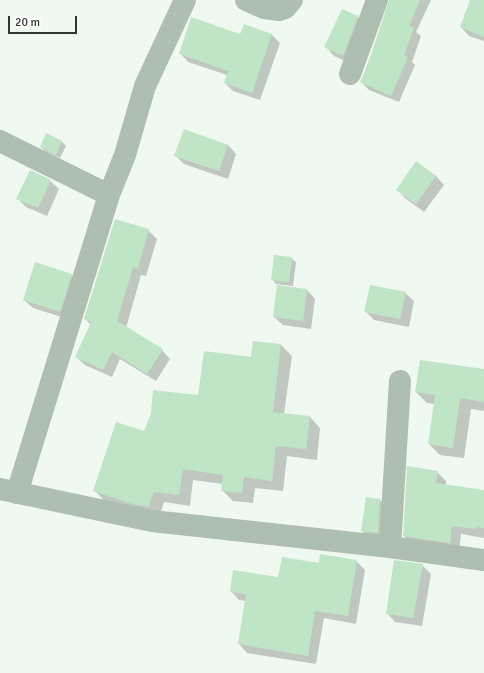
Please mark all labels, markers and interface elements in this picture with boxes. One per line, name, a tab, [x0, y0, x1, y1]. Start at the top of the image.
scale bar	[10, 8, 79, 34]
text: 20 m	[15, 15, 40, 30]

